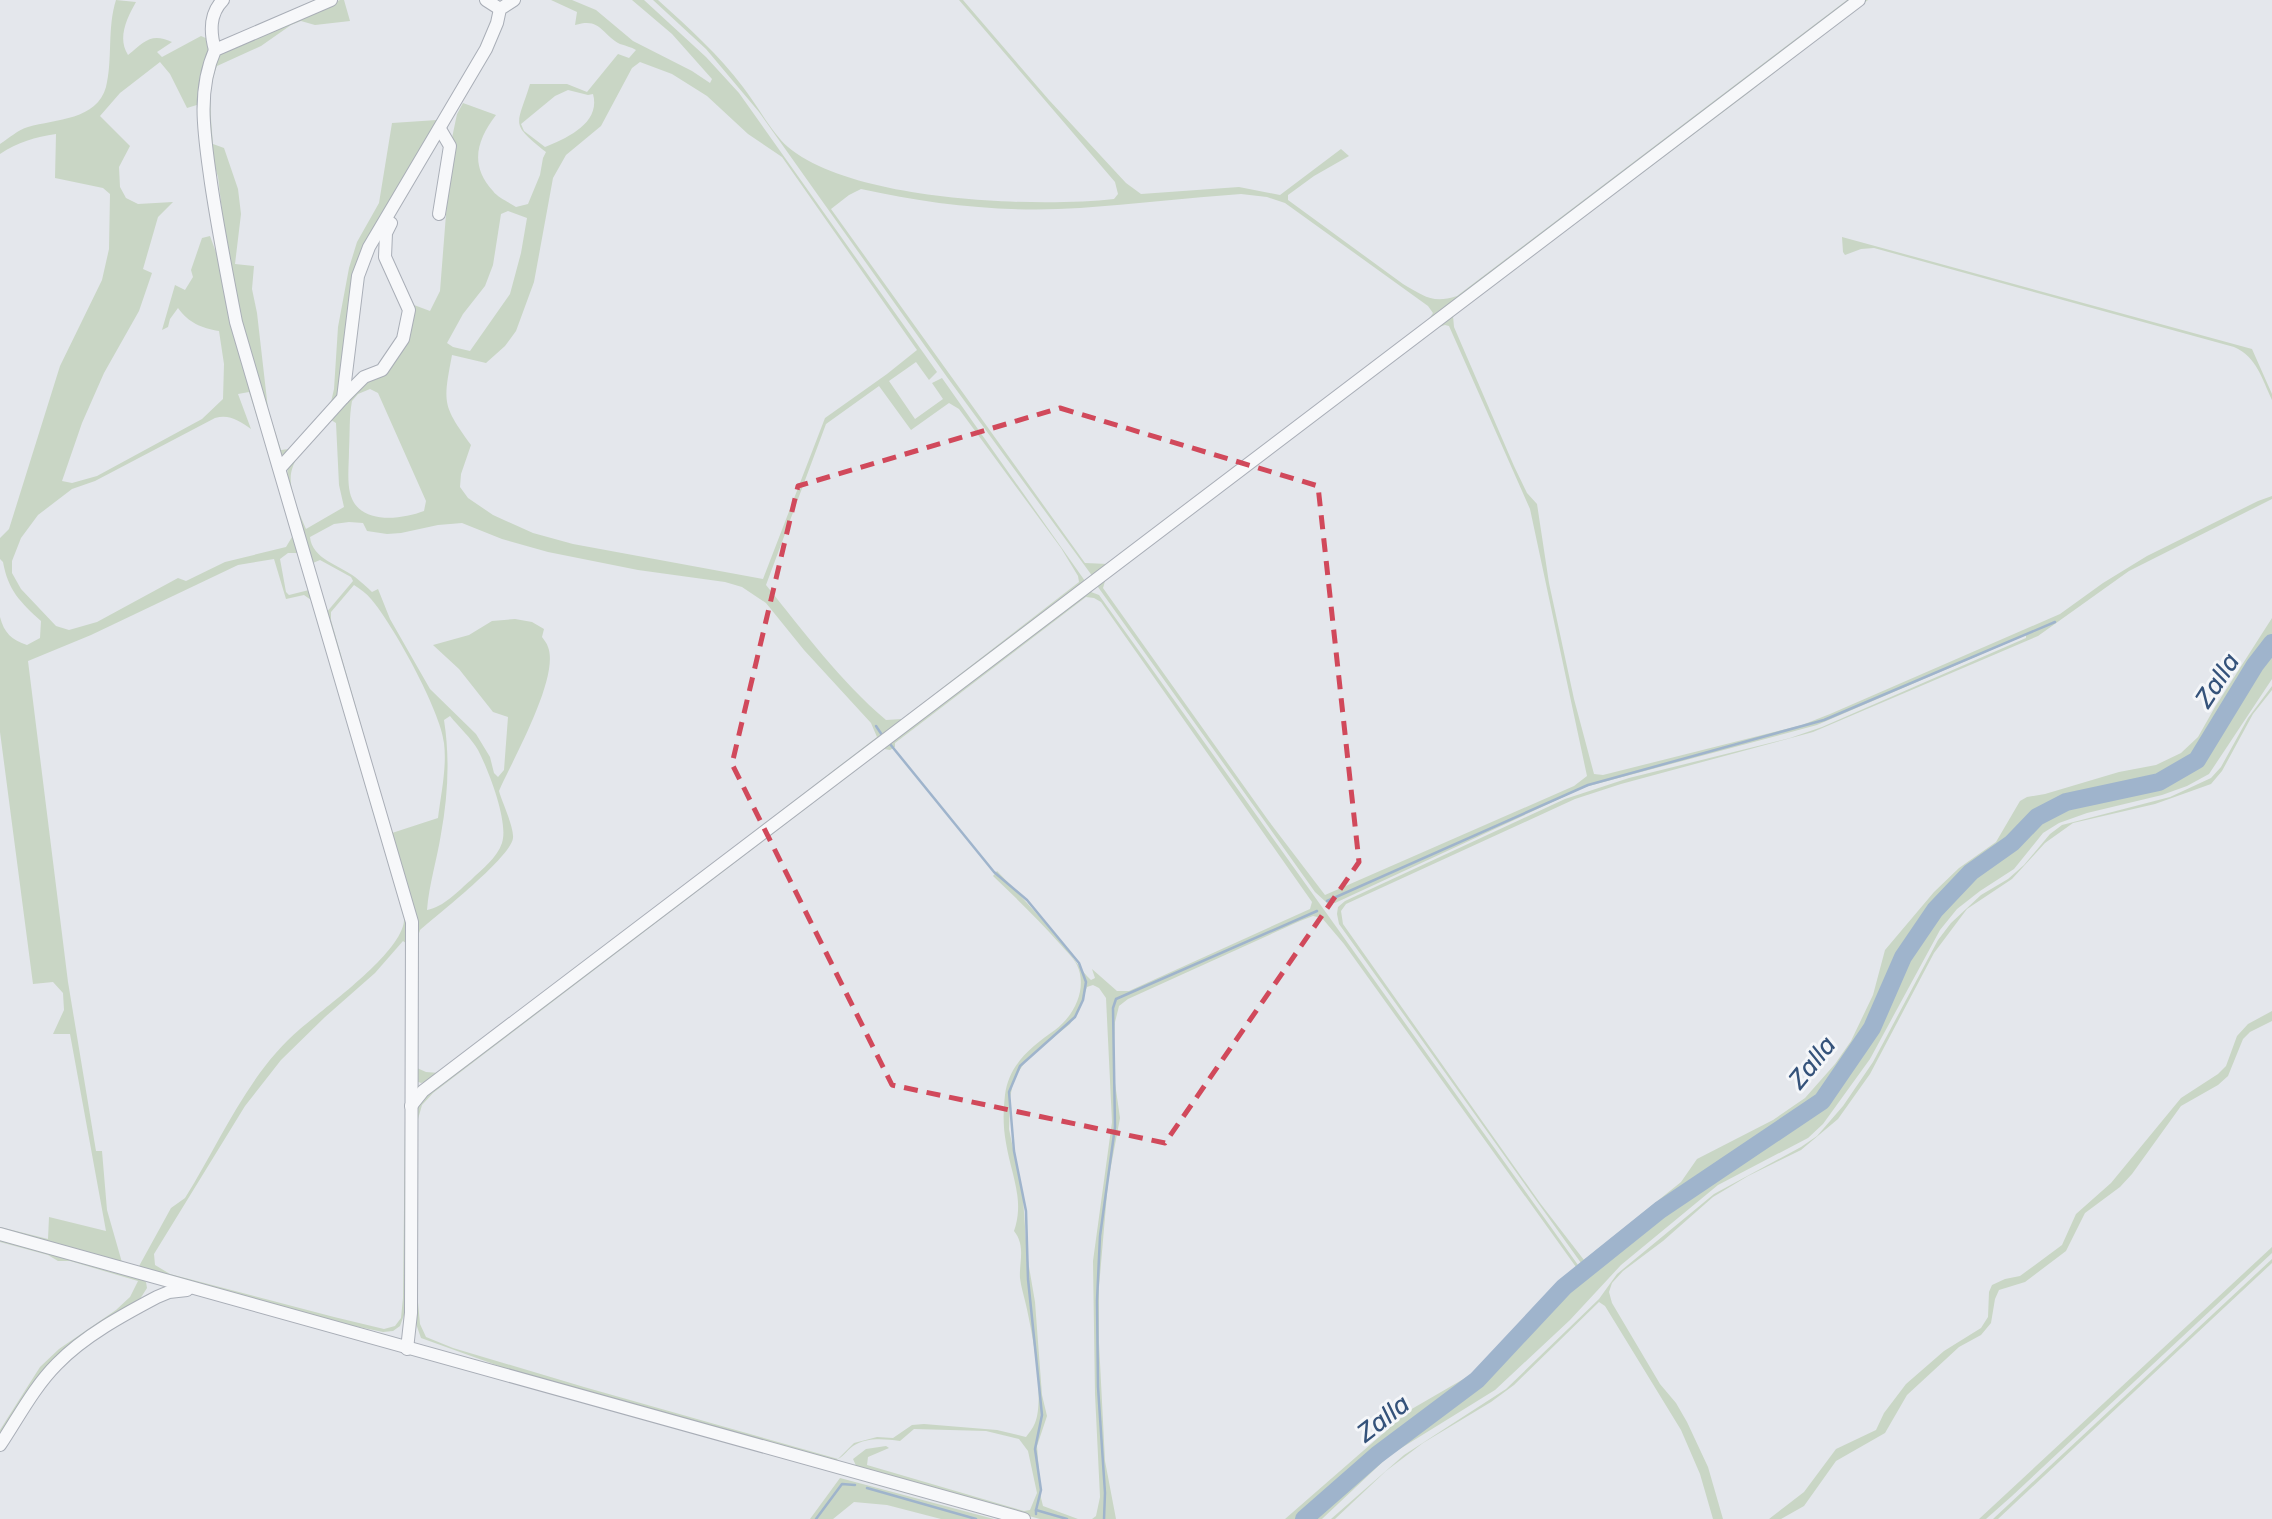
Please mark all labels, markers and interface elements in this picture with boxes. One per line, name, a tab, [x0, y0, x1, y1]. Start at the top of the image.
water label: Zalla	[2188, 647, 2246, 714]
water label: Zalla	[1781, 1030, 1843, 1096]
water label: Zalla	[1350, 1388, 1416, 1449]

